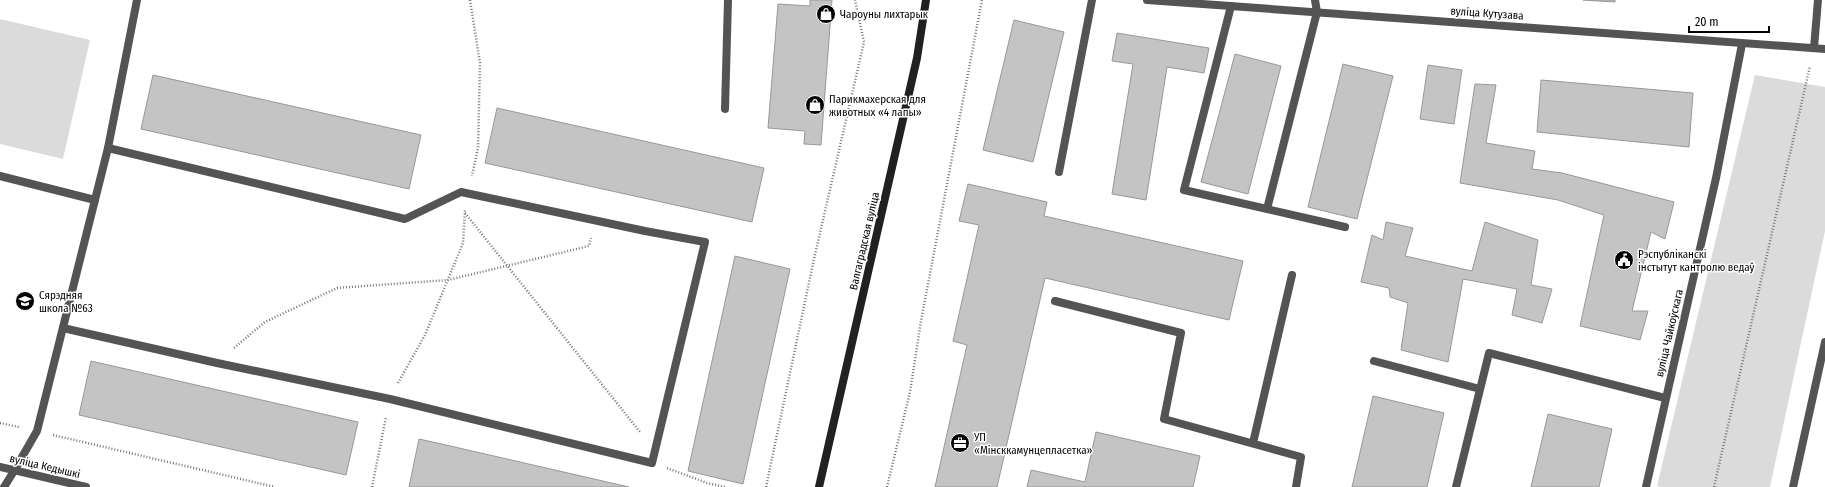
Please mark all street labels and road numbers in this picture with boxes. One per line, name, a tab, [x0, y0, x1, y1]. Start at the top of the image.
street label: вуліца Кутузава	[1450, 4, 1524, 23]
street label: Валгаградская вуліца	[847, 191, 882, 291]
street label: вуліца Чайкоўскага	[1653, 288, 1686, 378]
street label: вуліца Кедышкі	[8, 452, 82, 481]

